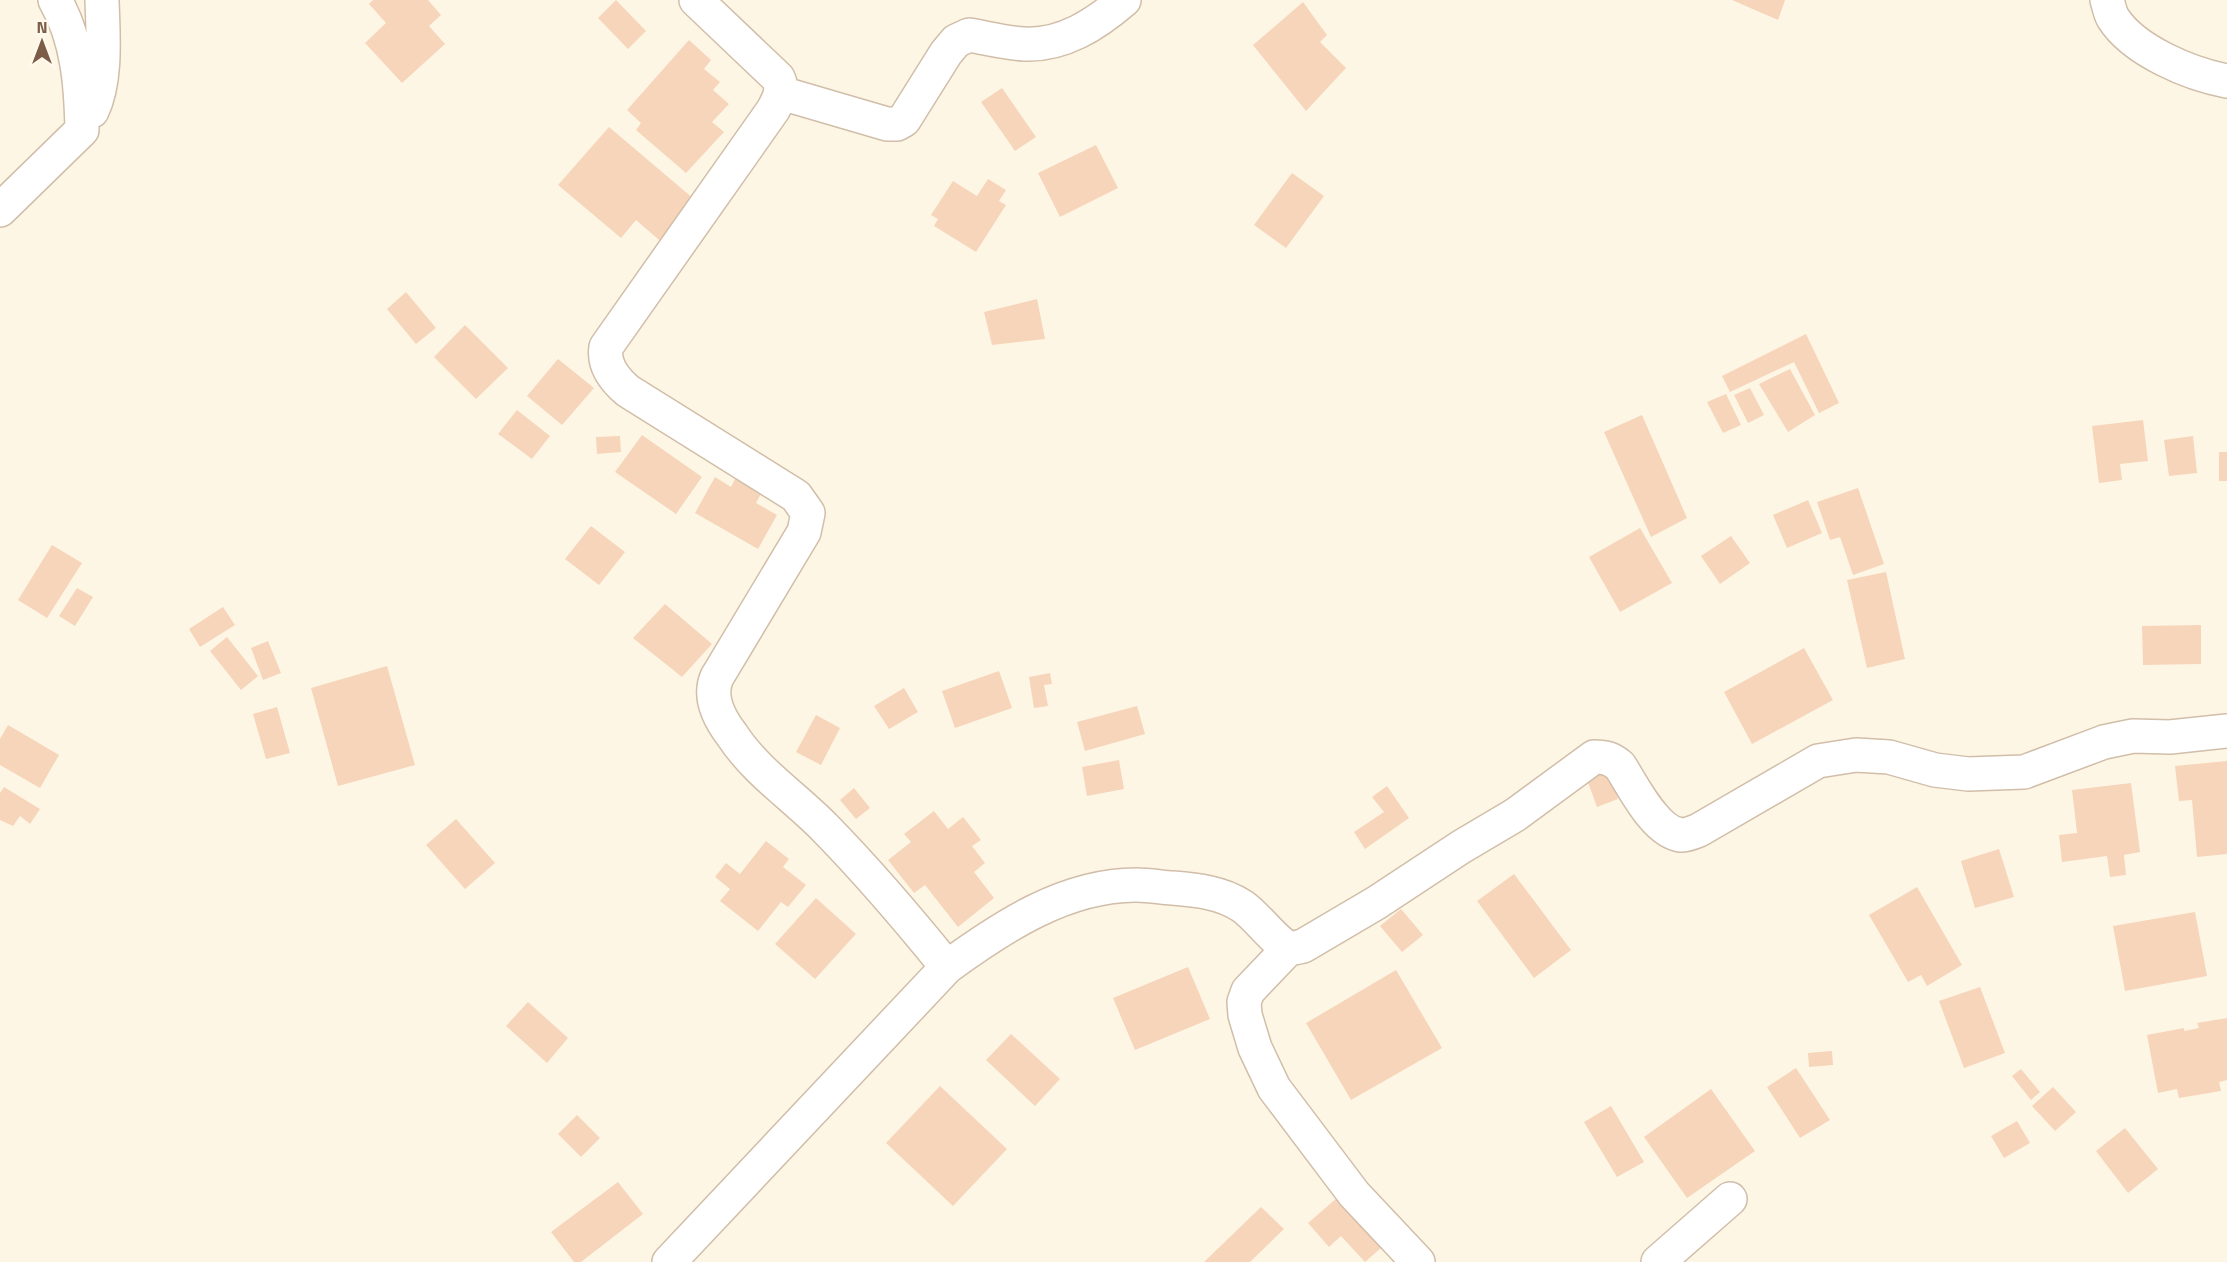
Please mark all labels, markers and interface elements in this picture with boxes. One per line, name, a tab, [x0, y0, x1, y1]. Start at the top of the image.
north arrow	[12, 12, 72, 72]
text: N	[36, 15, 48, 39]

